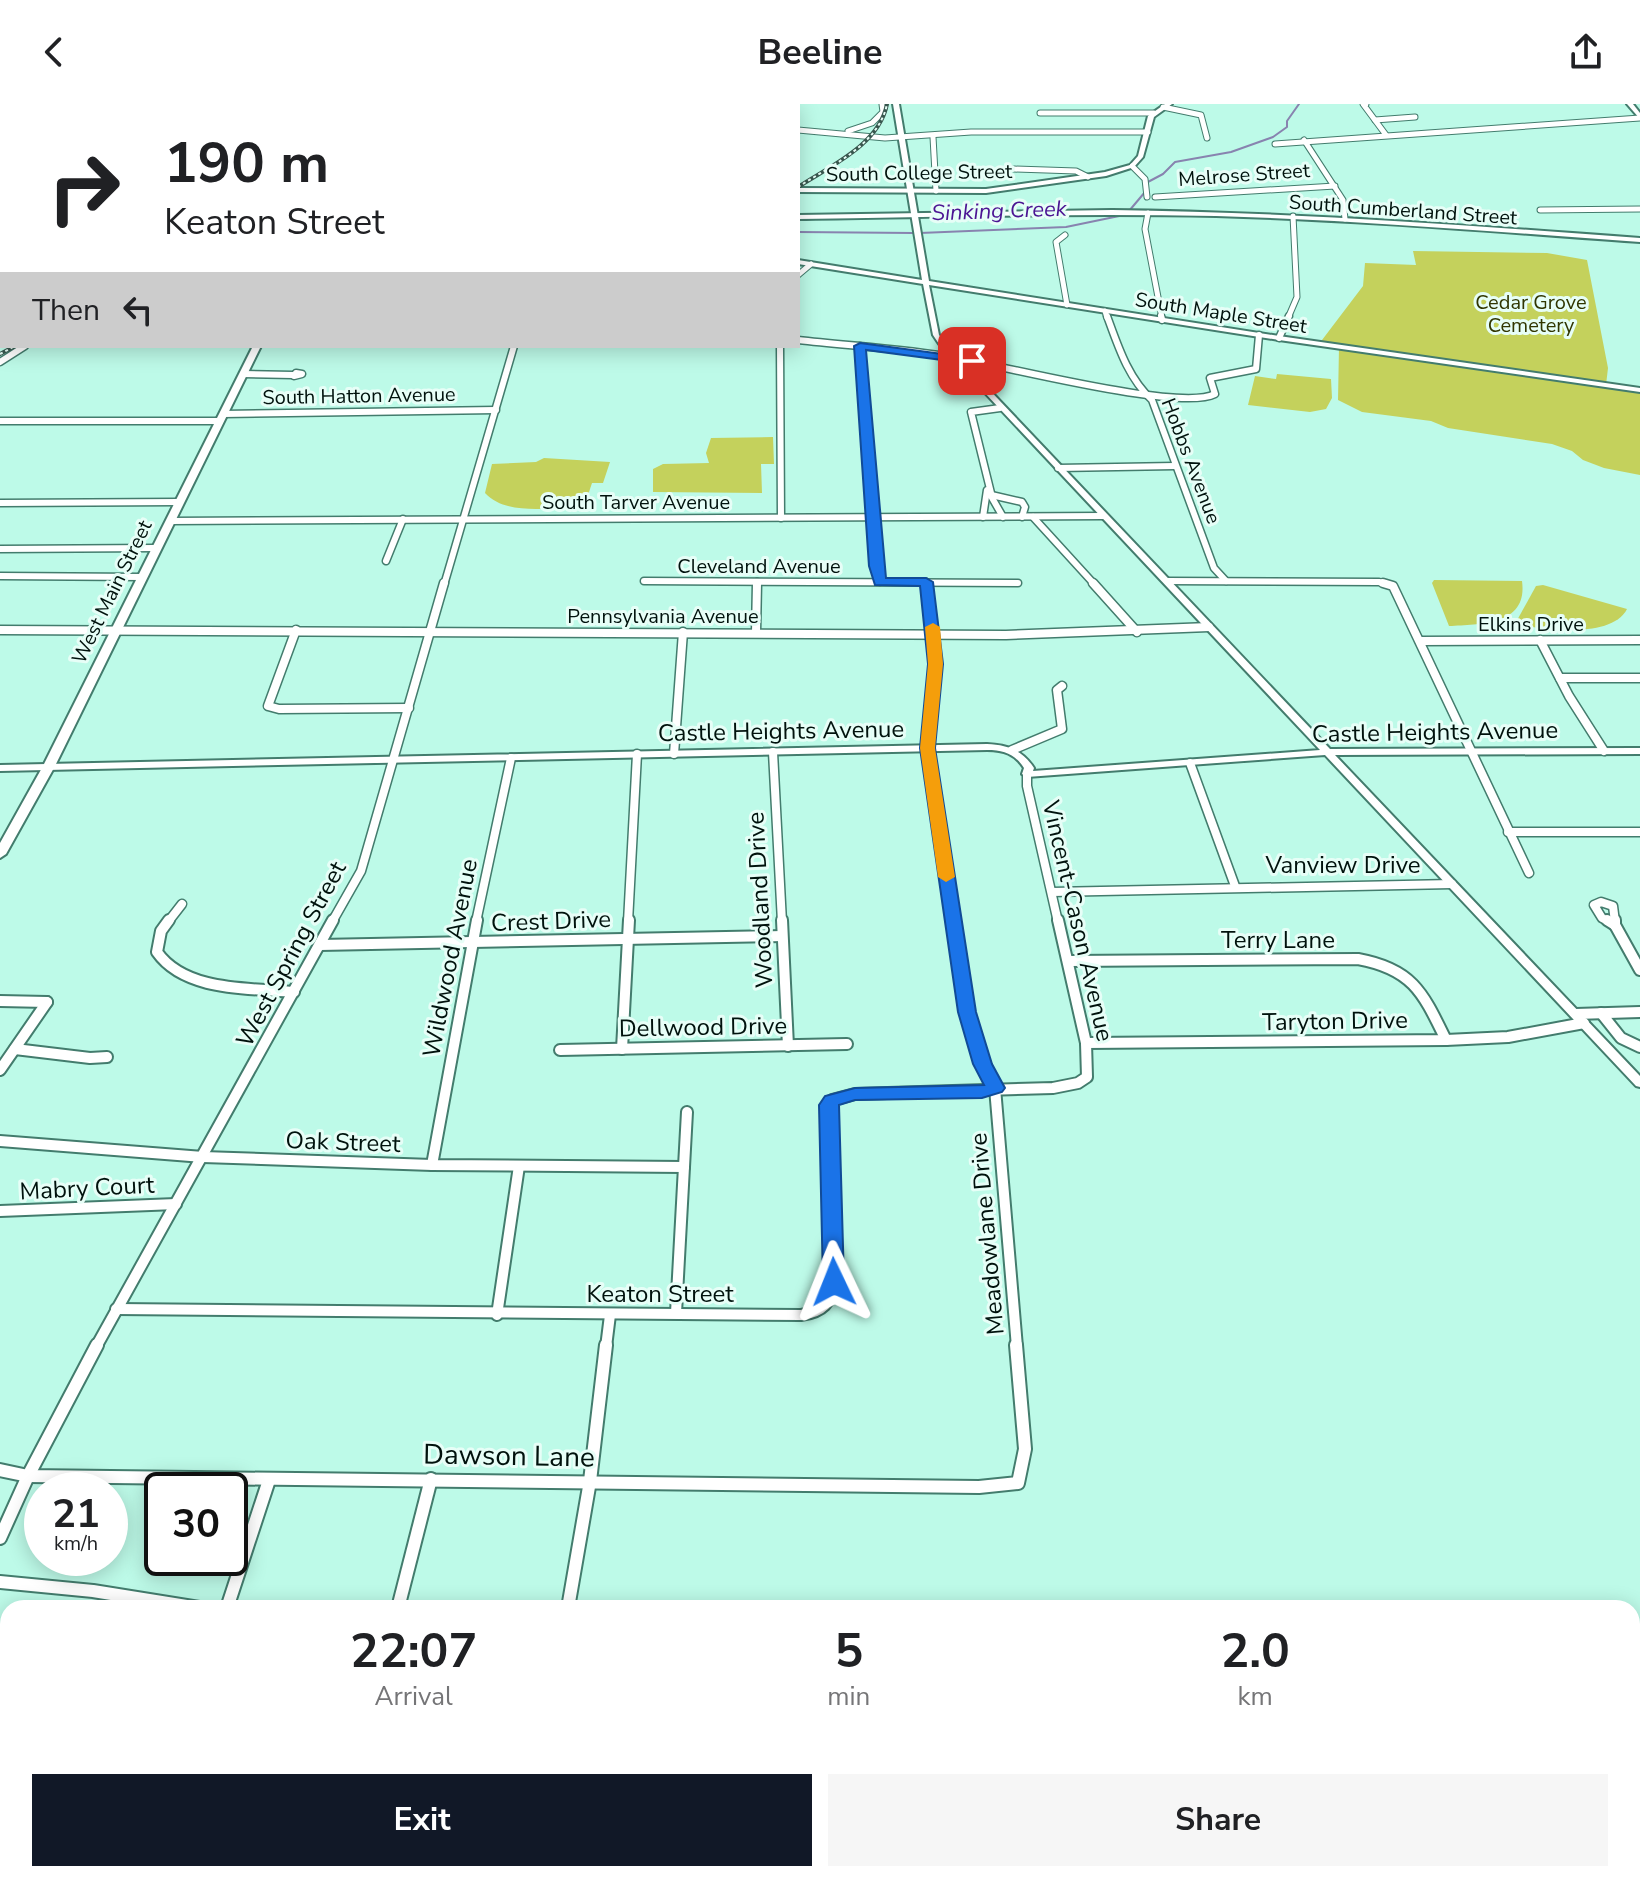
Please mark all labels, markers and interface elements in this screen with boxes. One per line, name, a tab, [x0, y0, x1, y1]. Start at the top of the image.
text: Beeline	[757, 28, 883, 77]
icon: back	[32, 30, 76, 74]
icon: share	[1564, 30, 1608, 74]
text: 190 m	[164, 125, 329, 202]
icon: right	[32, 136, 136, 240]
street label: Melrose Street	[1177, 157, 1312, 193]
street label: South College Street	[826, 158, 1013, 188]
street label: South Cumberland Street	[1288, 189, 1519, 232]
water label: Sinking Creek	[931, 194, 1068, 228]
text: Keaton Street	[164, 198, 385, 247]
street label: South Maple Street	[1133, 286, 1310, 340]
icon: left	[116, 288, 160, 332]
park label: Cedar Grove Cemetery	[1475, 289, 1587, 339]
text: Then	[32, 290, 100, 331]
pin	[938, 327, 1006, 395]
icon: arrive	[950, 339, 994, 383]
street label: South Hatton Avenue	[262, 381, 456, 411]
street label: Hobbs Avenue	[1155, 394, 1227, 528]
street label: South Tarver Avenue	[542, 489, 730, 516]
street label: West Main Street	[66, 515, 159, 668]
street label: Cleveland Avenue	[677, 553, 841, 580]
street label: Pennsylvania Avenue	[567, 603, 759, 630]
street label: Elkins Drive	[1478, 611, 1584, 638]
street label: Castle Heights Avenue	[658, 713, 904, 749]
street label: Castle Heights Avenue	[1312, 714, 1558, 750]
street label: Vincent-Cason Avenue	[1034, 796, 1121, 1045]
street label: Woodland Drive	[739, 811, 781, 989]
street label: Vanview Drive	[1264, 849, 1421, 881]
street label: West Spring Street	[229, 855, 354, 1052]
street label: Wildwood Avenue	[415, 856, 485, 1060]
street label: Crest Drive	[490, 903, 612, 939]
street label: Terry Lane	[1221, 924, 1335, 956]
street label: Taryton Drive	[1262, 1004, 1408, 1038]
street label: Dellwood Drive	[619, 1010, 787, 1044]
street label: Oak Street	[285, 1124, 402, 1160]
street label: Meadowlane Drive	[962, 1132, 1012, 1336]
street label: Mabry Court	[19, 1168, 156, 1208]
position arrow	[792, 1240, 876, 1324]
street label: Keaton Street	[586, 1278, 734, 1310]
street label: Dawson Lane	[423, 1436, 595, 1476]
speed limit sign: 30	[144, 1472, 248, 1576]
text: 21	[52, 1487, 100, 1541]
text: km/h	[54, 1530, 98, 1557]
text: 22:07	[350, 1618, 477, 1684]
text: 5	[834, 1618, 863, 1684]
text: 2.0	[1220, 1618, 1290, 1684]
text: Arrival	[375, 1679, 453, 1714]
text: min	[827, 1679, 870, 1714]
text: km	[1238, 1679, 1273, 1714]
button: Exit	[32, 1774, 812, 1866]
button: Share	[828, 1774, 1608, 1866]

